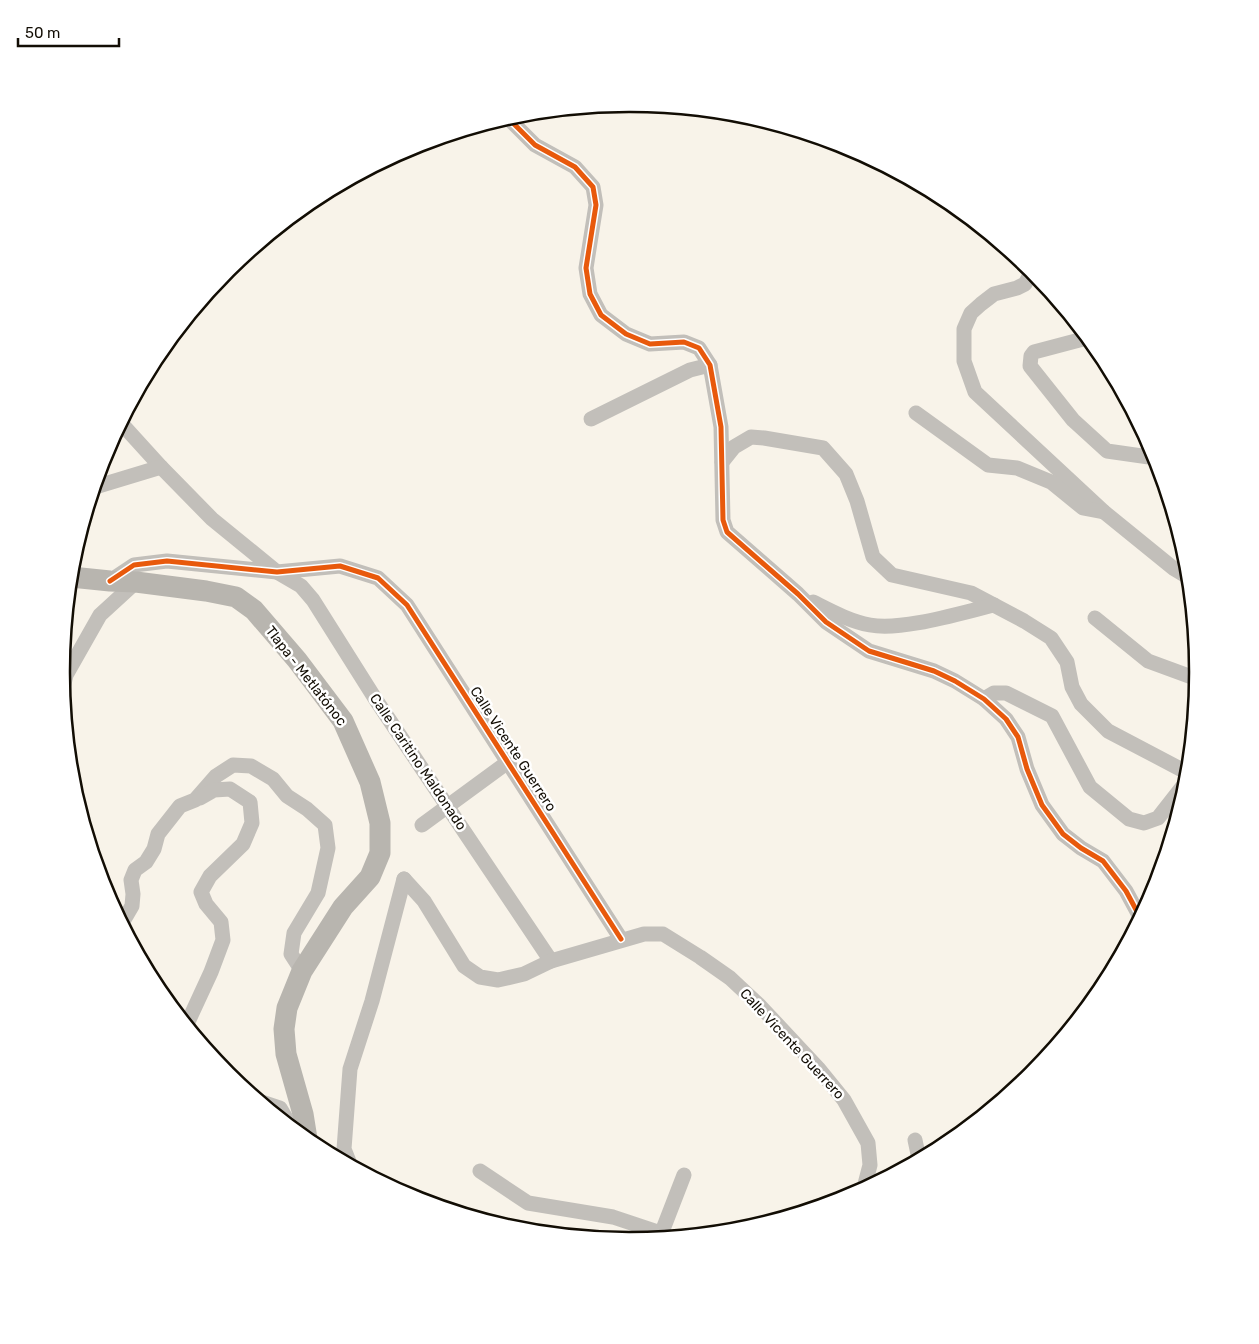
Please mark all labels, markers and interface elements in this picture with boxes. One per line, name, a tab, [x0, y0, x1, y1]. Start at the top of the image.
scale bar	[18, 15, 119, 47]
text: 50 m	[25, 24, 60, 42]
street label: Tlapa - Metlatónoc	[262, 623, 350, 729]
street label: Calle Vicente Guerrero	[466, 683, 560, 815]
street label: Calle Caritino Maldonado	[366, 691, 470, 833]
street label: Calle Vicente Guerrero	[736, 985, 848, 1103]

